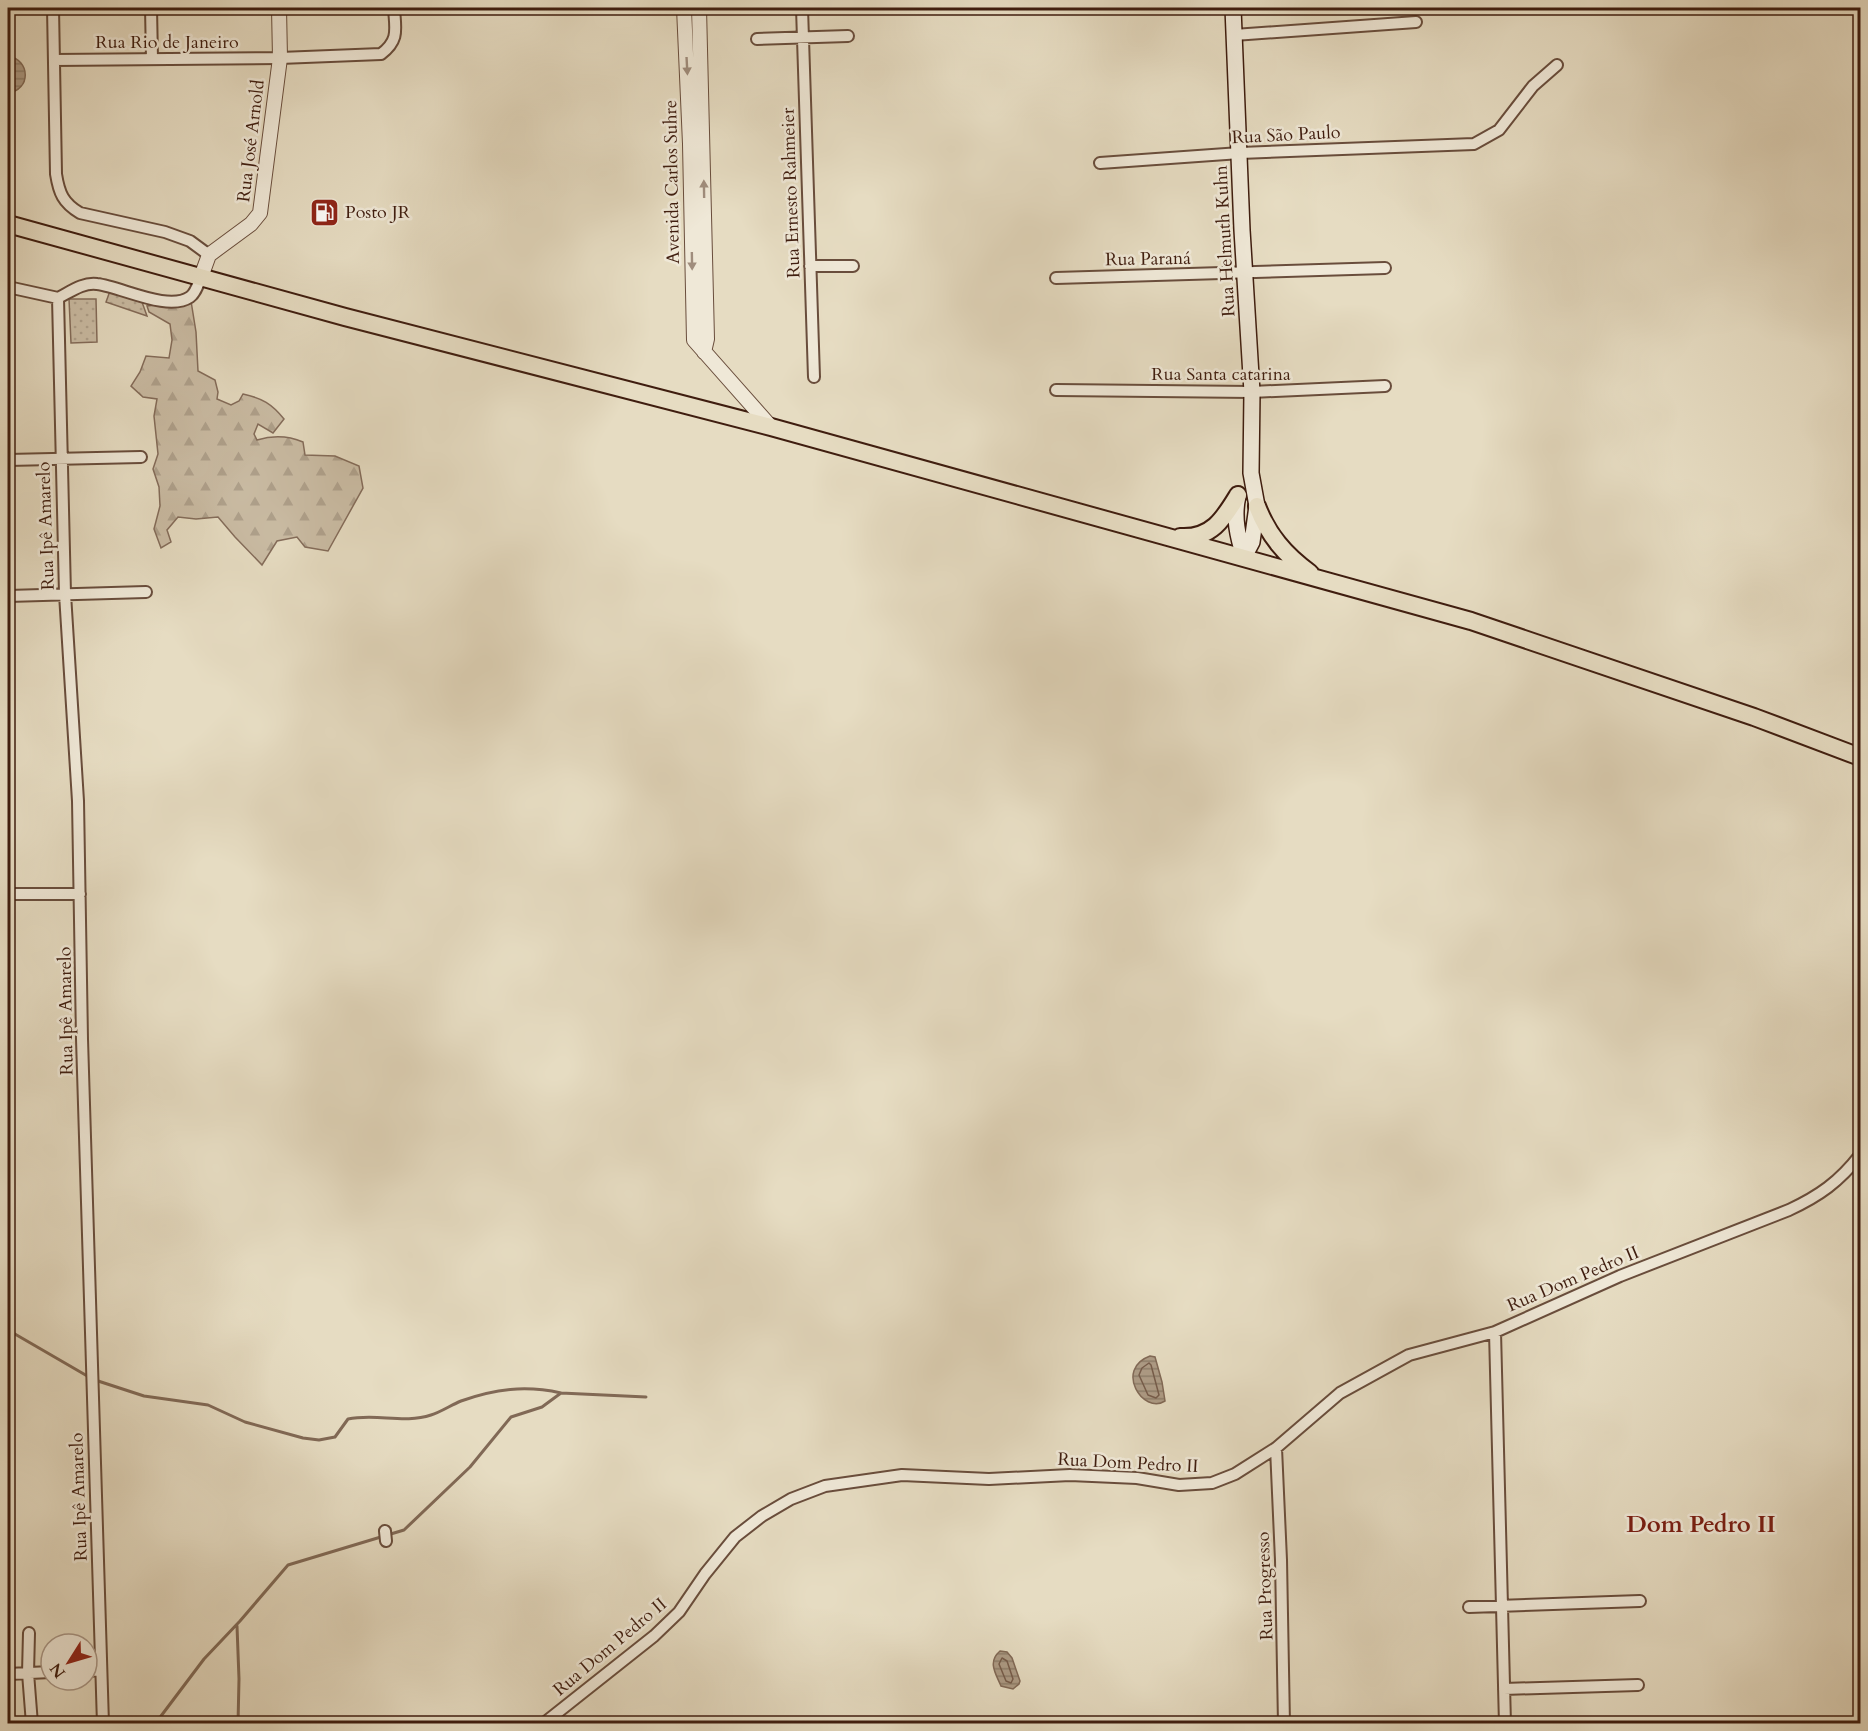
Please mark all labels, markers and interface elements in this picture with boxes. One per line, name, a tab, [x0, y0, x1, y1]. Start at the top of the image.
street label: Rua Rio de Janeiro	[95, 30, 239, 55]
one-way arrow	[682, 56, 691, 75]
street label: Rua José Arnold	[231, 78, 271, 204]
street label: Avenida Carlos Suhre	[658, 100, 686, 264]
street label: Rua Ernesto Rahmeier	[776, 107, 806, 279]
street label: Rua São Paulo	[1231, 120, 1341, 150]
street label: Rua Helmuth Kuhn	[1209, 164, 1241, 317]
one-way arrow	[699, 180, 709, 199]
fuel station icon: Posto JR	[308, 196, 340, 228]
place label: Posto JR	[345, 200, 411, 225]
street label: Rua Paraná	[1105, 246, 1191, 272]
one-way arrow	[687, 251, 697, 270]
street label: Rua Santa catarina	[1151, 362, 1291, 387]
street label: Rua Ipê Amarelo	[31, 461, 61, 591]
street label: Rua Ipê Amarelo	[52, 946, 80, 1075]
street label: Rua Dom Pedro II	[1503, 1240, 1643, 1318]
street label: Rua Ipê Amarelo	[64, 1432, 94, 1562]
street label: Rua Dom Pedro II	[1057, 1447, 1199, 1479]
district label: Dom Pedro II	[1626, 1508, 1776, 1541]
street label: Rua Progresso	[1251, 1531, 1279, 1641]
street label: Rua Dom Pedro II	[548, 1592, 672, 1702]
north arrow	[39, 1632, 99, 1692]
text: N	[45, 1658, 71, 1683]

